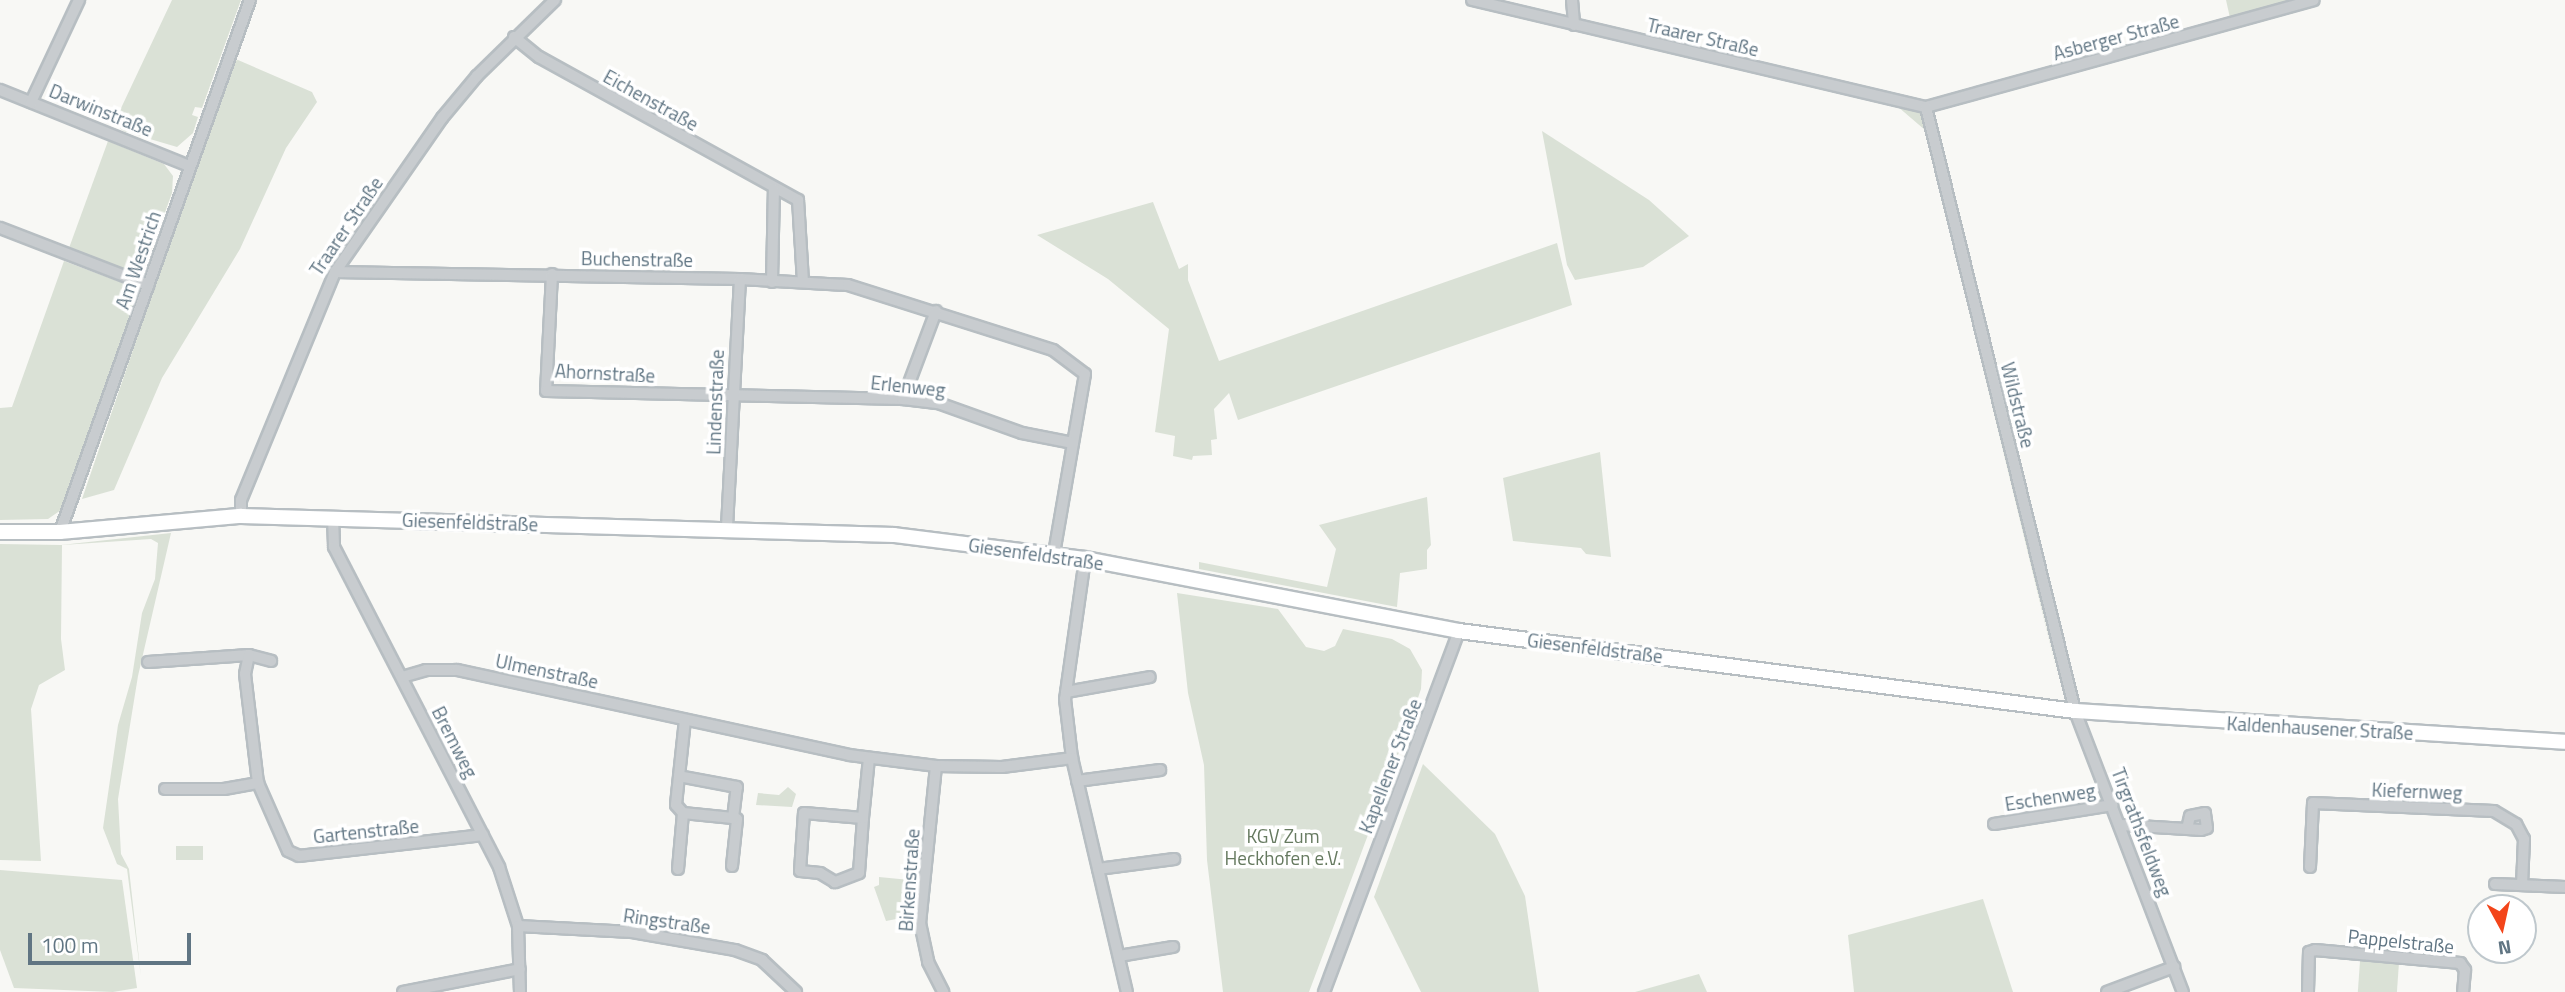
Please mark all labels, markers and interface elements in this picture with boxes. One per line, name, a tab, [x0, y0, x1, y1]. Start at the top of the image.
street label: Asberger Straße	[2050, 9, 2182, 65]
street label: Traarer Straße	[1645, 13, 1761, 61]
street label: Eichenstraße	[600, 65, 702, 135]
street label: Darwinstraße	[46, 79, 156, 141]
street label: Traarer Straße	[305, 172, 387, 280]
street label: Am Westrich	[111, 208, 165, 312]
street label: Buchenstraße	[581, 247, 693, 271]
street label: Lindenstraße	[702, 349, 728, 455]
street label: Ahornstraße	[554, 359, 656, 387]
street label: Wildstraße	[1996, 360, 2040, 450]
street label: Erlenweg	[870, 371, 946, 401]
street label: Giesenfeldstraße	[401, 508, 539, 536]
street label: Giesenfeldstraße	[967, 533, 1105, 575]
street label: Giesenfeldstraße	[1526, 628, 1664, 668]
street label: Ulmenstraße	[494, 649, 600, 693]
street label: Kapellener Straße	[1354, 696, 1426, 836]
street label: Bremweg	[427, 702, 483, 782]
street label: Kaldenhausener Straße	[2226, 712, 2414, 744]
street label: Tirgrathsfeldweg	[2107, 764, 2177, 900]
street label: Kiefernweg	[2371, 778, 2463, 804]
street label: Eschenweg	[2003, 779, 2097, 815]
street label: Gartenstraße	[312, 814, 420, 848]
park label: KGV Zum Heckhofen e.V.	[1225, 825, 1341, 869]
street label: Birkenstraße	[894, 828, 924, 932]
north arrow	[2467, 894, 2537, 964]
street label: Ringstraße	[622, 904, 712, 938]
scale bar	[32, 918, 194, 962]
street label: Pappelstraße	[2347, 924, 2455, 958]
text: 100 m	[41, 929, 98, 961]
text: N	[2496, 933, 2513, 964]

